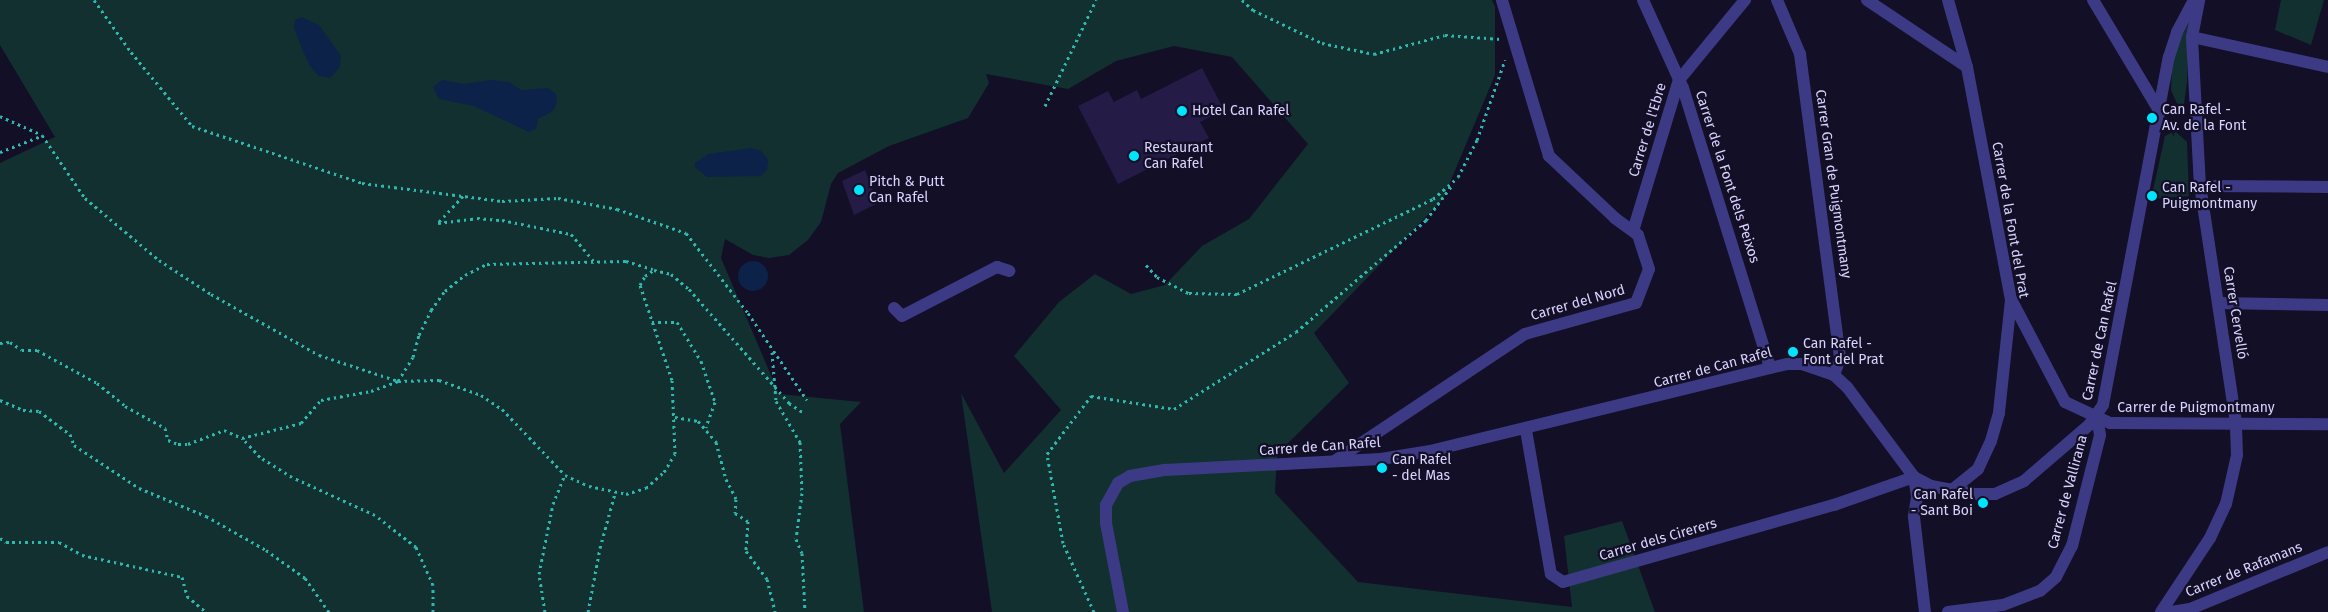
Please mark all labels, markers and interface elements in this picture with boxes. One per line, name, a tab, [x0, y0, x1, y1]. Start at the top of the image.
street label: Carrer de l'Ebre	[1626, 81, 1670, 179]
street label: Carrer Gran de Puigmontmany	[1811, 88, 1855, 280]
street label: Carrer de la Font dels Peixos	[1691, 89, 1763, 265]
place label: Can Rafel - Av. de la Font	[2162, 102, 2246, 134]
place label: Hotel Can Rafel	[1192, 103, 1289, 119]
marker: Hotel Can Rafel	[1176, 105, 1188, 117]
marker: Can Rafel - Av. de la Font	[2146, 112, 2158, 124]
place label: Restaurant Can Rafel	[1144, 140, 1213, 172]
street label: Carrer de la Font del Prat	[1988, 141, 2032, 299]
marker: Restaurant Can Rafel	[1128, 150, 1140, 162]
place label: Pitch & Putt Can Rafel	[869, 174, 944, 206]
place label: Can Rafel - Puigmontmany	[2162, 180, 2257, 212]
marker: Pitch & Putt Can Rafel	[853, 184, 865, 196]
marker: Can Rafel - Puigmontmany	[2146, 190, 2158, 202]
street label: Carrer Cervelló	[2219, 265, 2251, 361]
street label: Carrer de Can Rafel	[2079, 280, 2121, 402]
street label: Carrer del Nord	[1529, 282, 1627, 324]
place label: Can Rafel - Font del Prat	[1803, 336, 1884, 368]
street label: Carrer de Can Rafel	[1652, 344, 1774, 392]
marker: Can Rafel - Font del Prat	[1787, 346, 1799, 358]
street label: Carrer de Puigmontmany	[2117, 400, 2275, 416]
street label: Carrer de Vallirana	[2045, 433, 2091, 551]
street label: Carrer de Can Rafel	[1259, 434, 1381, 460]
place label: Can Rafel - del Mas	[1392, 452, 1451, 484]
marker: Can Rafel - del Mas	[1376, 462, 1388, 474]
place label: Can Rafel - Sant Boi	[1911, 487, 1973, 520]
marker: Can Rafel - Sant Boi	[1977, 497, 1989, 509]
street label: Carrer dels Cirerers	[1597, 515, 1719, 565]
street label: Carrer de Rafamans	[2183, 539, 2305, 601]

